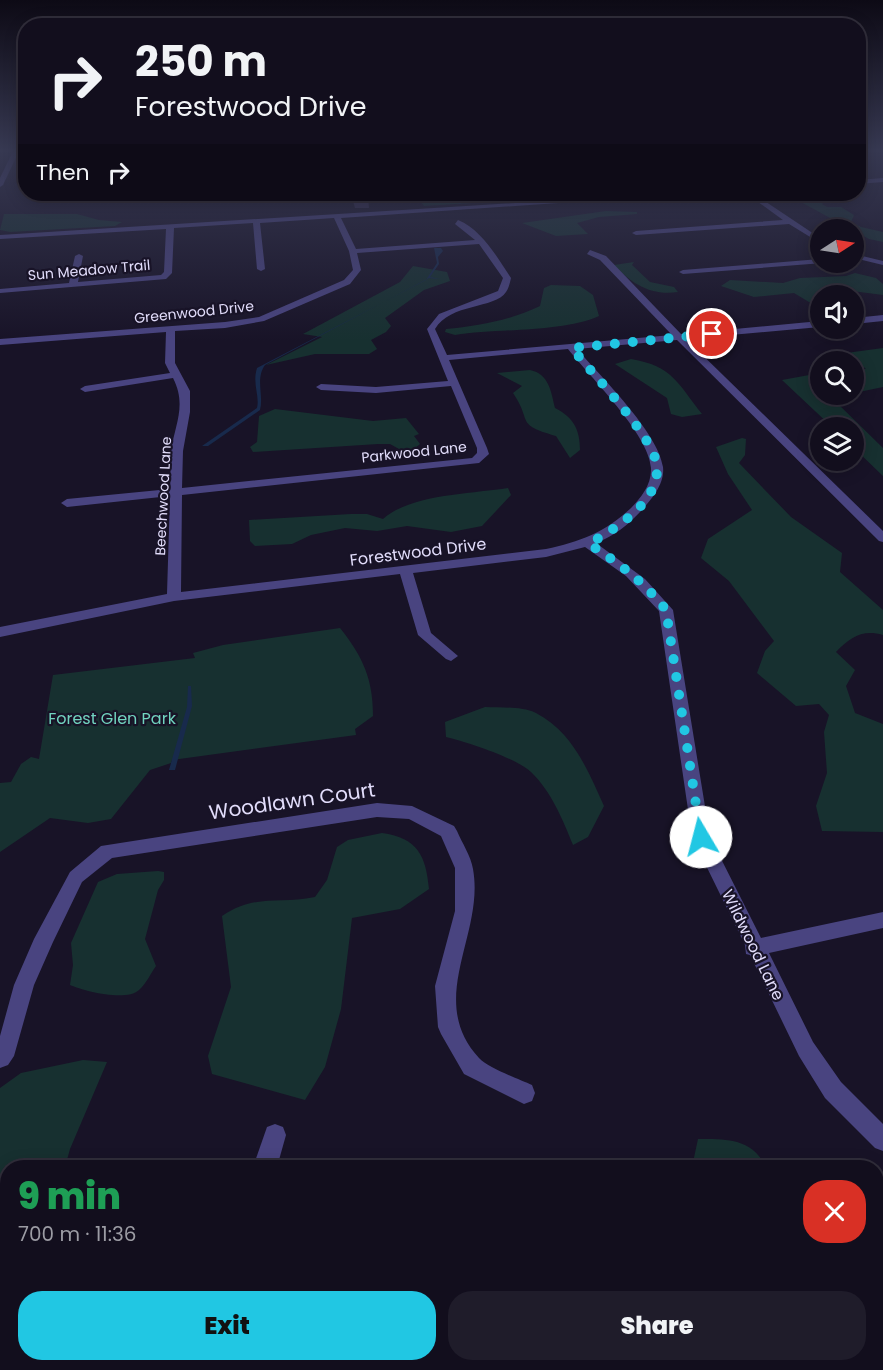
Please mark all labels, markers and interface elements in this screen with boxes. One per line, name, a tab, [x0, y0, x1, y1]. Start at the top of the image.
text: 250 m	[135, 32, 267, 91]
icon: right	[36, 42, 114, 120]
text: Forestwood Drive	[135, 88, 366, 125]
icon: right	[102, 156, 135, 189]
text: Then	[36, 157, 90, 188]
north arrow	[810, 219, 864, 273]
map controls	[810, 219, 864, 471]
street label: Sun Meadow Trail	[27, 255, 151, 285]
button: sound	[810, 285, 864, 339]
street label: Greenwood Drive	[133, 296, 255, 328]
pin	[686, 308, 737, 359]
icon: arrive	[695, 317, 728, 350]
button: search	[810, 351, 864, 405]
button: layers	[810, 417, 864, 471]
street label: Beechwood Lane	[150, 436, 176, 556]
street label: Parkwood Lane	[360, 436, 468, 467]
street label: Forestwood Drive	[349, 532, 488, 572]
park label: Forest Glen Park	[48, 707, 177, 730]
street label: Woodlawn Court	[207, 775, 377, 827]
position arrow	[669, 805, 733, 869]
street label: Wildwood Lane	[716, 886, 790, 1004]
text: 9 min	[18, 1171, 121, 1222]
button: close	[803, 1180, 866, 1243]
text: 700 m · 11:36	[18, 1220, 136, 1248]
button: Exit	[18, 1291, 436, 1360]
button: Share	[448, 1291, 866, 1360]

